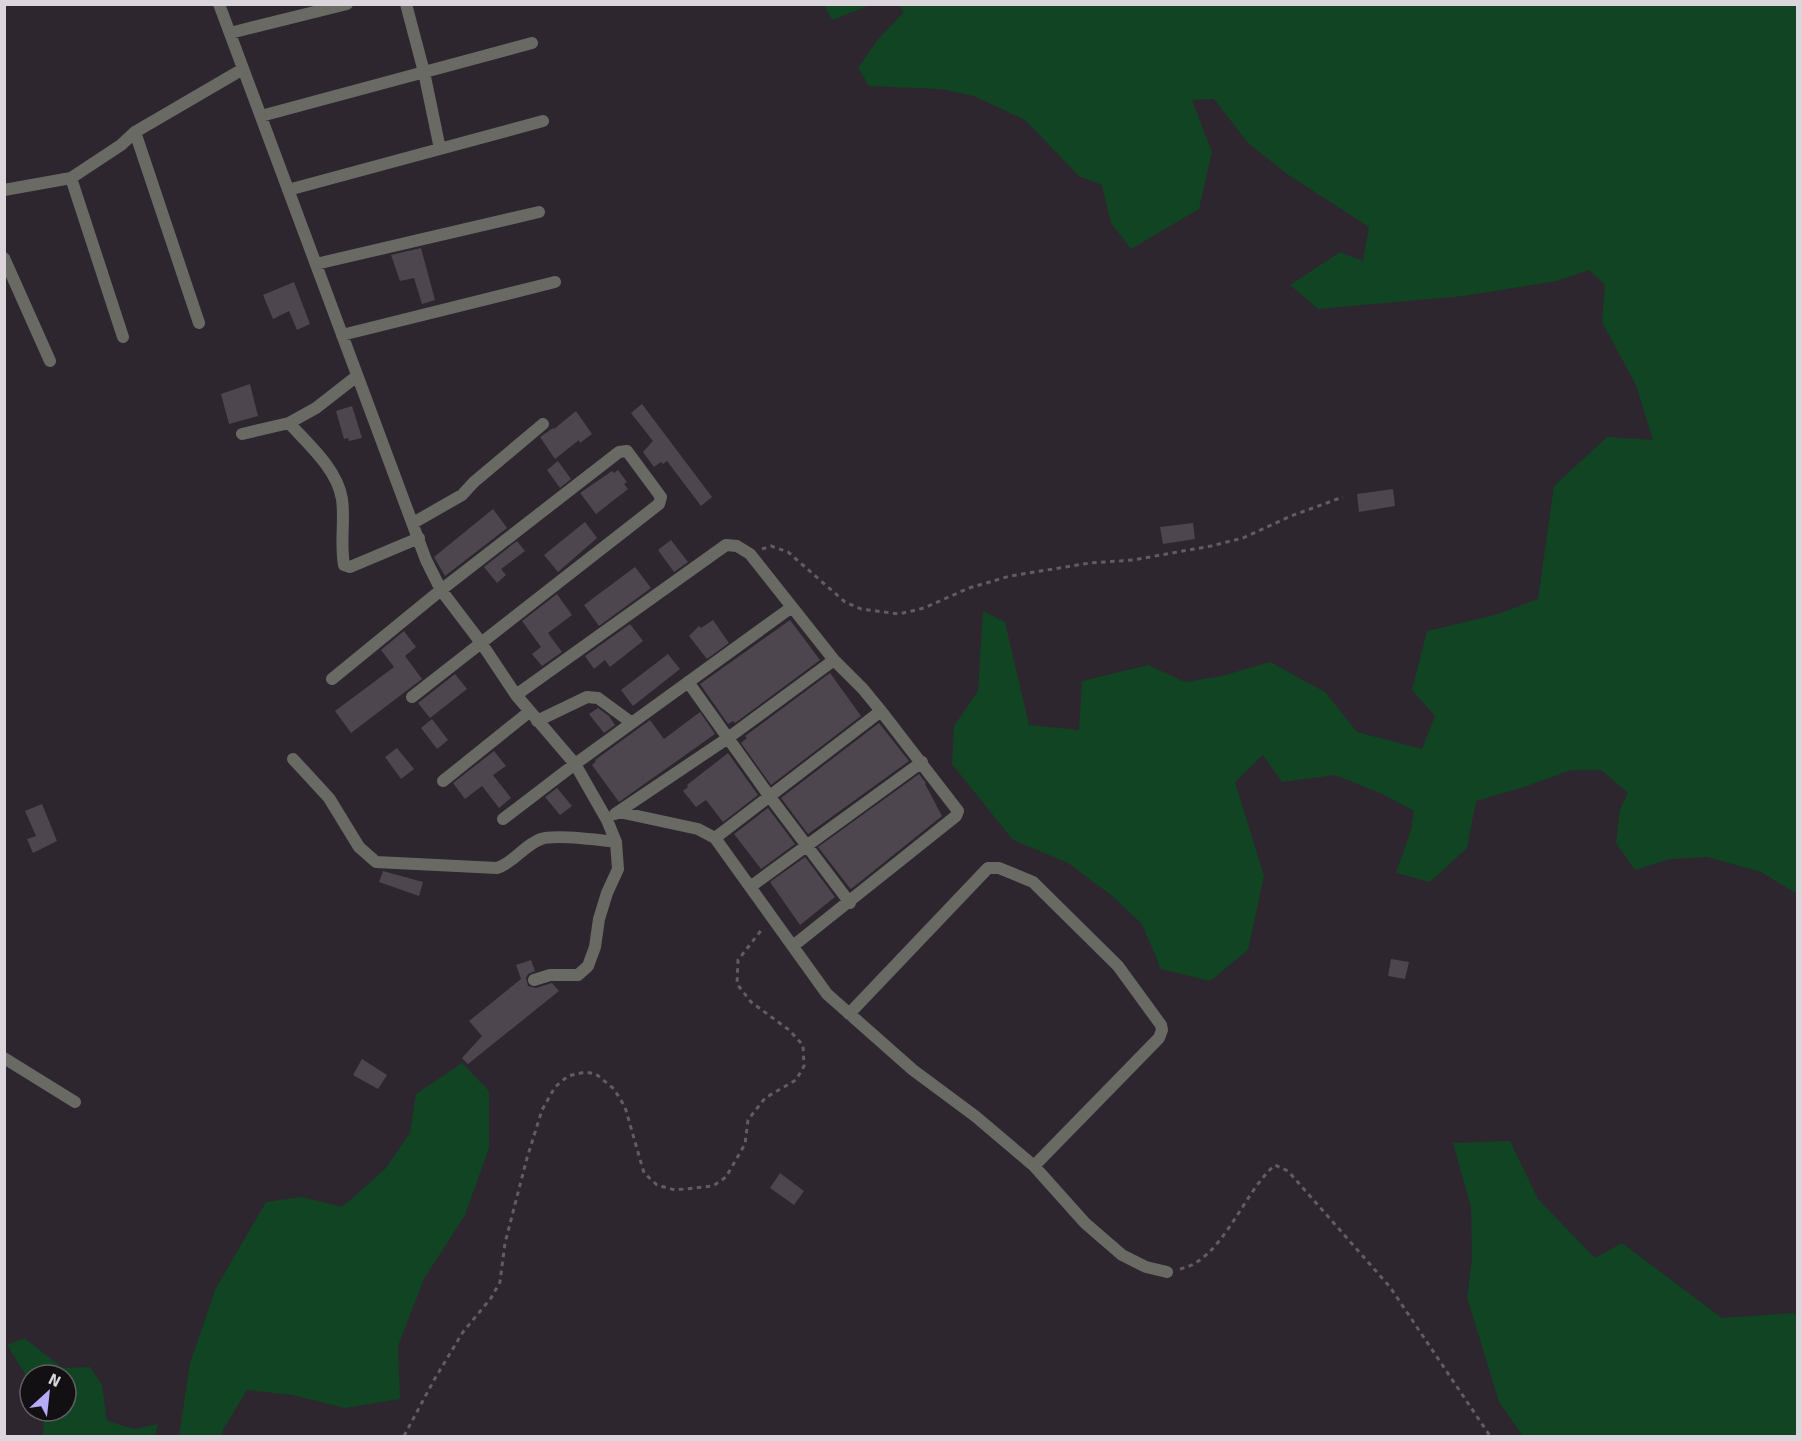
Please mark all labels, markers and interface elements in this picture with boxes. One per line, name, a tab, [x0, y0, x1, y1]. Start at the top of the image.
north arrow	[18, 1363, 78, 1423]
text: N	[45, 1369, 64, 1392]

